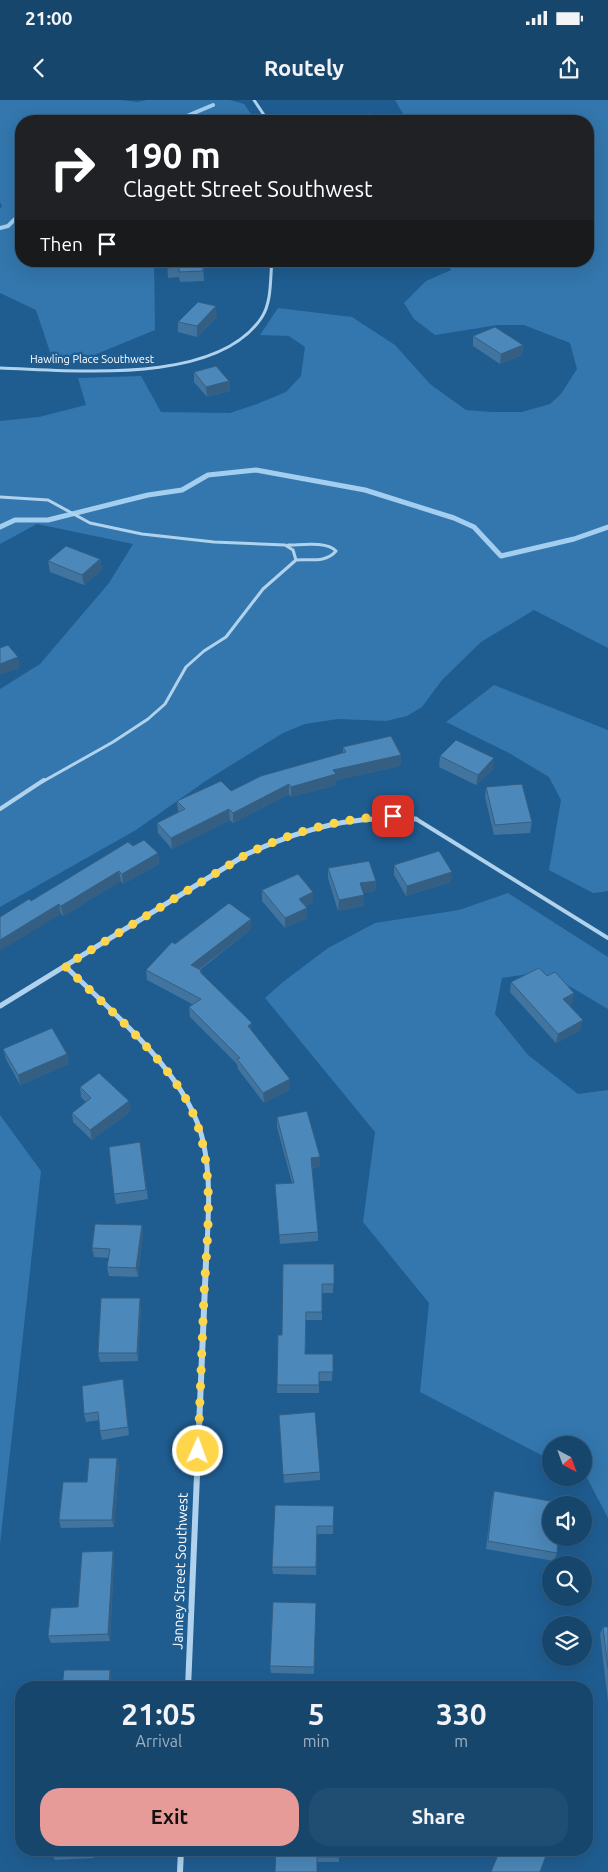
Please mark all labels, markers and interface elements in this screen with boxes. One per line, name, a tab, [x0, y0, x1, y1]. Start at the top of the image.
text: 21:00	[25, 7, 73, 29]
icon: back	[25, 54, 53, 82]
icon: share	[555, 54, 583, 82]
text: Routely	[264, 55, 344, 80]
icon: right	[40, 135, 105, 200]
text: 190 m	[123, 135, 221, 175]
text: Clagett Street Southwest	[123, 176, 373, 201]
icon: arrive	[93, 230, 121, 258]
text: Then	[40, 233, 83, 255]
street label: Hawling Place Southwest	[30, 353, 155, 365]
pin	[372, 795, 414, 837]
icon: arrive	[379, 802, 407, 830]
position arrow	[171, 1424, 223, 1476]
north arrow	[542, 1436, 592, 1486]
map controls	[542, 1436, 592, 1666]
street label: Janney Street Southwest	[169, 1492, 191, 1650]
button: sound	[542, 1496, 592, 1546]
button: search	[542, 1556, 592, 1606]
button: layers	[542, 1616, 592, 1666]
text: 21:05	[121, 1697, 196, 1731]
text: 5	[308, 1697, 325, 1731]
text: 330	[436, 1697, 487, 1731]
text: Arrival	[136, 1732, 182, 1750]
text: min	[303, 1732, 330, 1750]
text: m	[454, 1732, 468, 1750]
button: Exit	[40, 1788, 299, 1846]
button: Share	[309, 1788, 568, 1846]

